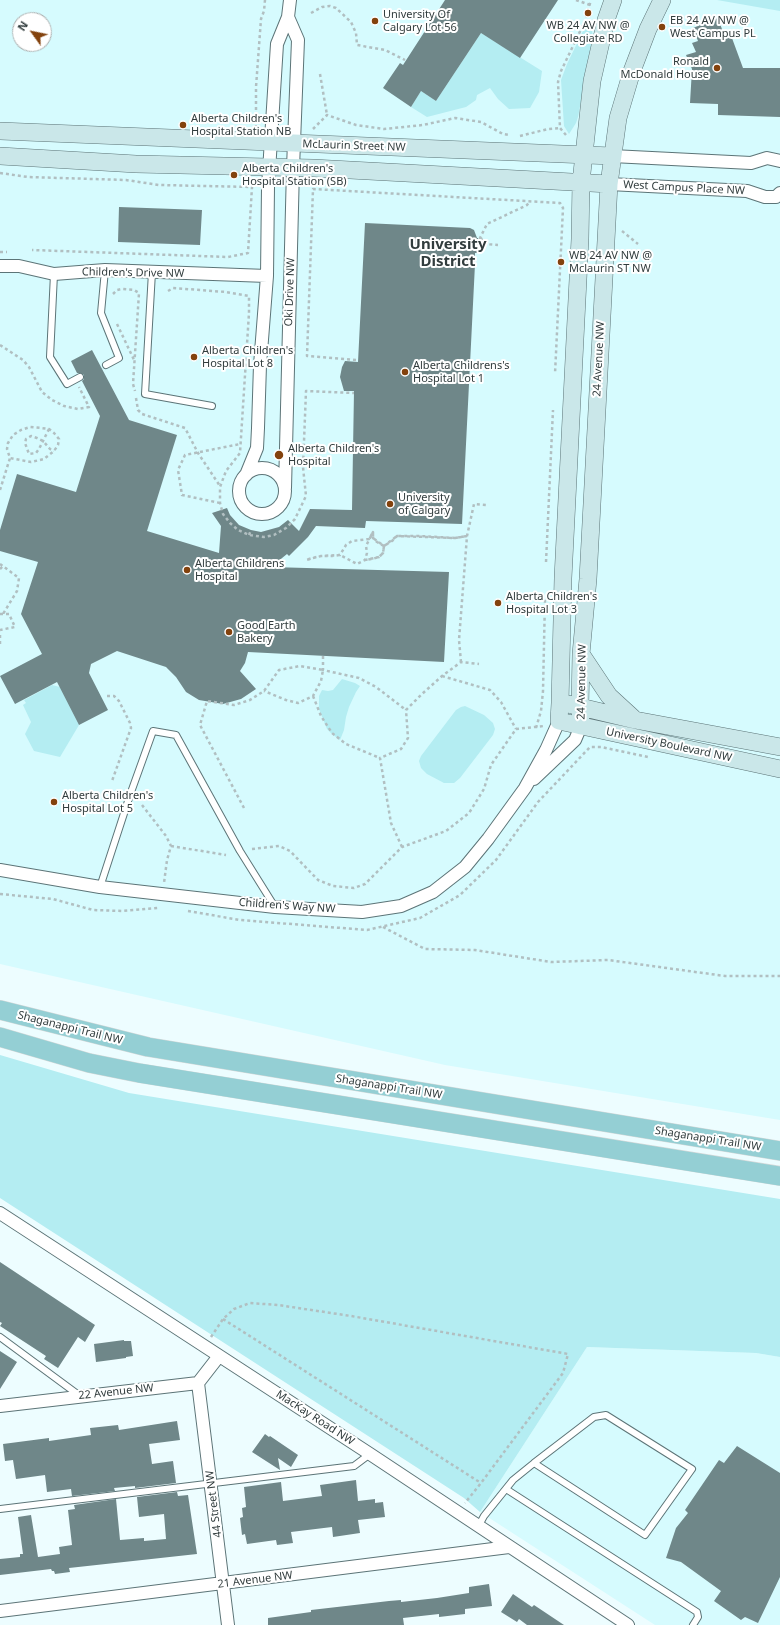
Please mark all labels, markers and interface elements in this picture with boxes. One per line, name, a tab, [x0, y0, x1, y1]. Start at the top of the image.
place label: University Of Calgary Lot 56	[383, 8, 457, 34]
marker: WB 24 AV NW @ Collegiate RD	[583, 8, 593, 18]
north arrow	[12, 12, 52, 52]
place label: EB 24 AV NW @ West Campus PL	[670, 14, 756, 40]
marker: University Of Calgary Lot 56	[370, 16, 380, 26]
text: N	[14, 18, 31, 34]
place label: WB 24 AV NW @ Collegiate RD	[546, 19, 630, 45]
marker: EB 24 AV NW @ West Campus PL	[657, 22, 667, 32]
place label: Ronald McDonald House	[621, 55, 709, 81]
marker: Ronald McDonald House	[712, 63, 722, 73]
place label: Alberta Children's Hospital Station NB	[191, 112, 291, 138]
marker: Alberta Children's Hospital Station NB	[178, 120, 188, 130]
street label: McLaurin Street NW	[302, 138, 406, 154]
place label: Alberta Children's Hospital Station (SB)	[242, 162, 347, 188]
marker: Alberta Children's Hospital Station (SB)	[229, 170, 239, 180]
street label: West Campus Place NW	[623, 178, 745, 198]
district label: University District	[410, 236, 486, 271]
place label: WB 24 AV NW @ Mclaurin ST NW	[569, 249, 652, 275]
street label: Oki Drive NW	[282, 257, 298, 327]
marker: WB 24 AV NW @ Mclaurin ST NW	[556, 257, 566, 267]
street label: Children's Drive NW	[82, 266, 184, 280]
street label: 24 Avenue NW	[590, 321, 608, 397]
place label: Alberta Children's Hospital Lot 8	[202, 344, 293, 370]
marker: Alberta Children's Hospital Lot 8	[189, 352, 199, 362]
place label: Alberta Childrens's Hospital Lot 1	[413, 359, 510, 385]
marker: Alberta Childrens's Hospital Lot 1	[400, 367, 410, 377]
place label: Alberta Children's Hospital	[288, 442, 379, 468]
marker: Alberta Children's Hospital	[273, 449, 285, 461]
place label: University of Calgary	[398, 491, 450, 517]
marker: University of Calgary	[385, 499, 395, 509]
place label: Alberta Childrens Hospital	[195, 557, 284, 583]
marker: Alberta Childrens Hospital	[182, 565, 192, 575]
place label: Alberta Children's Hospital Lot 3	[506, 590, 597, 616]
marker: Alberta Children's Hospital Lot 3	[493, 598, 503, 608]
place label: Good Earth Bakery	[237, 619, 296, 645]
marker: Good Earth Bakery	[224, 627, 234, 637]
street label: 24 Avenue NW	[575, 644, 589, 720]
street label: University Boulevard NW	[605, 725, 733, 765]
place label: Alberta Children's Hospital Lot 5	[62, 789, 153, 815]
marker: Alberta Children's Hospital Lot 5	[49, 797, 59, 807]
street label: Children's Way NW	[238, 896, 336, 916]
street label: Shaganappi Trail NW	[16, 1009, 124, 1047]
street label: Shaganappi Trail NW	[335, 1072, 443, 1102]
street label: Shaganappi Trail NW	[654, 1124, 762, 1154]
street label: 22 Avenue NW	[78, 1381, 154, 1403]
street label: MacKay Road NW	[273, 1388, 357, 1448]
street label: 44 Street NW	[203, 1470, 225, 1538]
street label: 21 Avenue NW	[217, 1569, 293, 1591]

